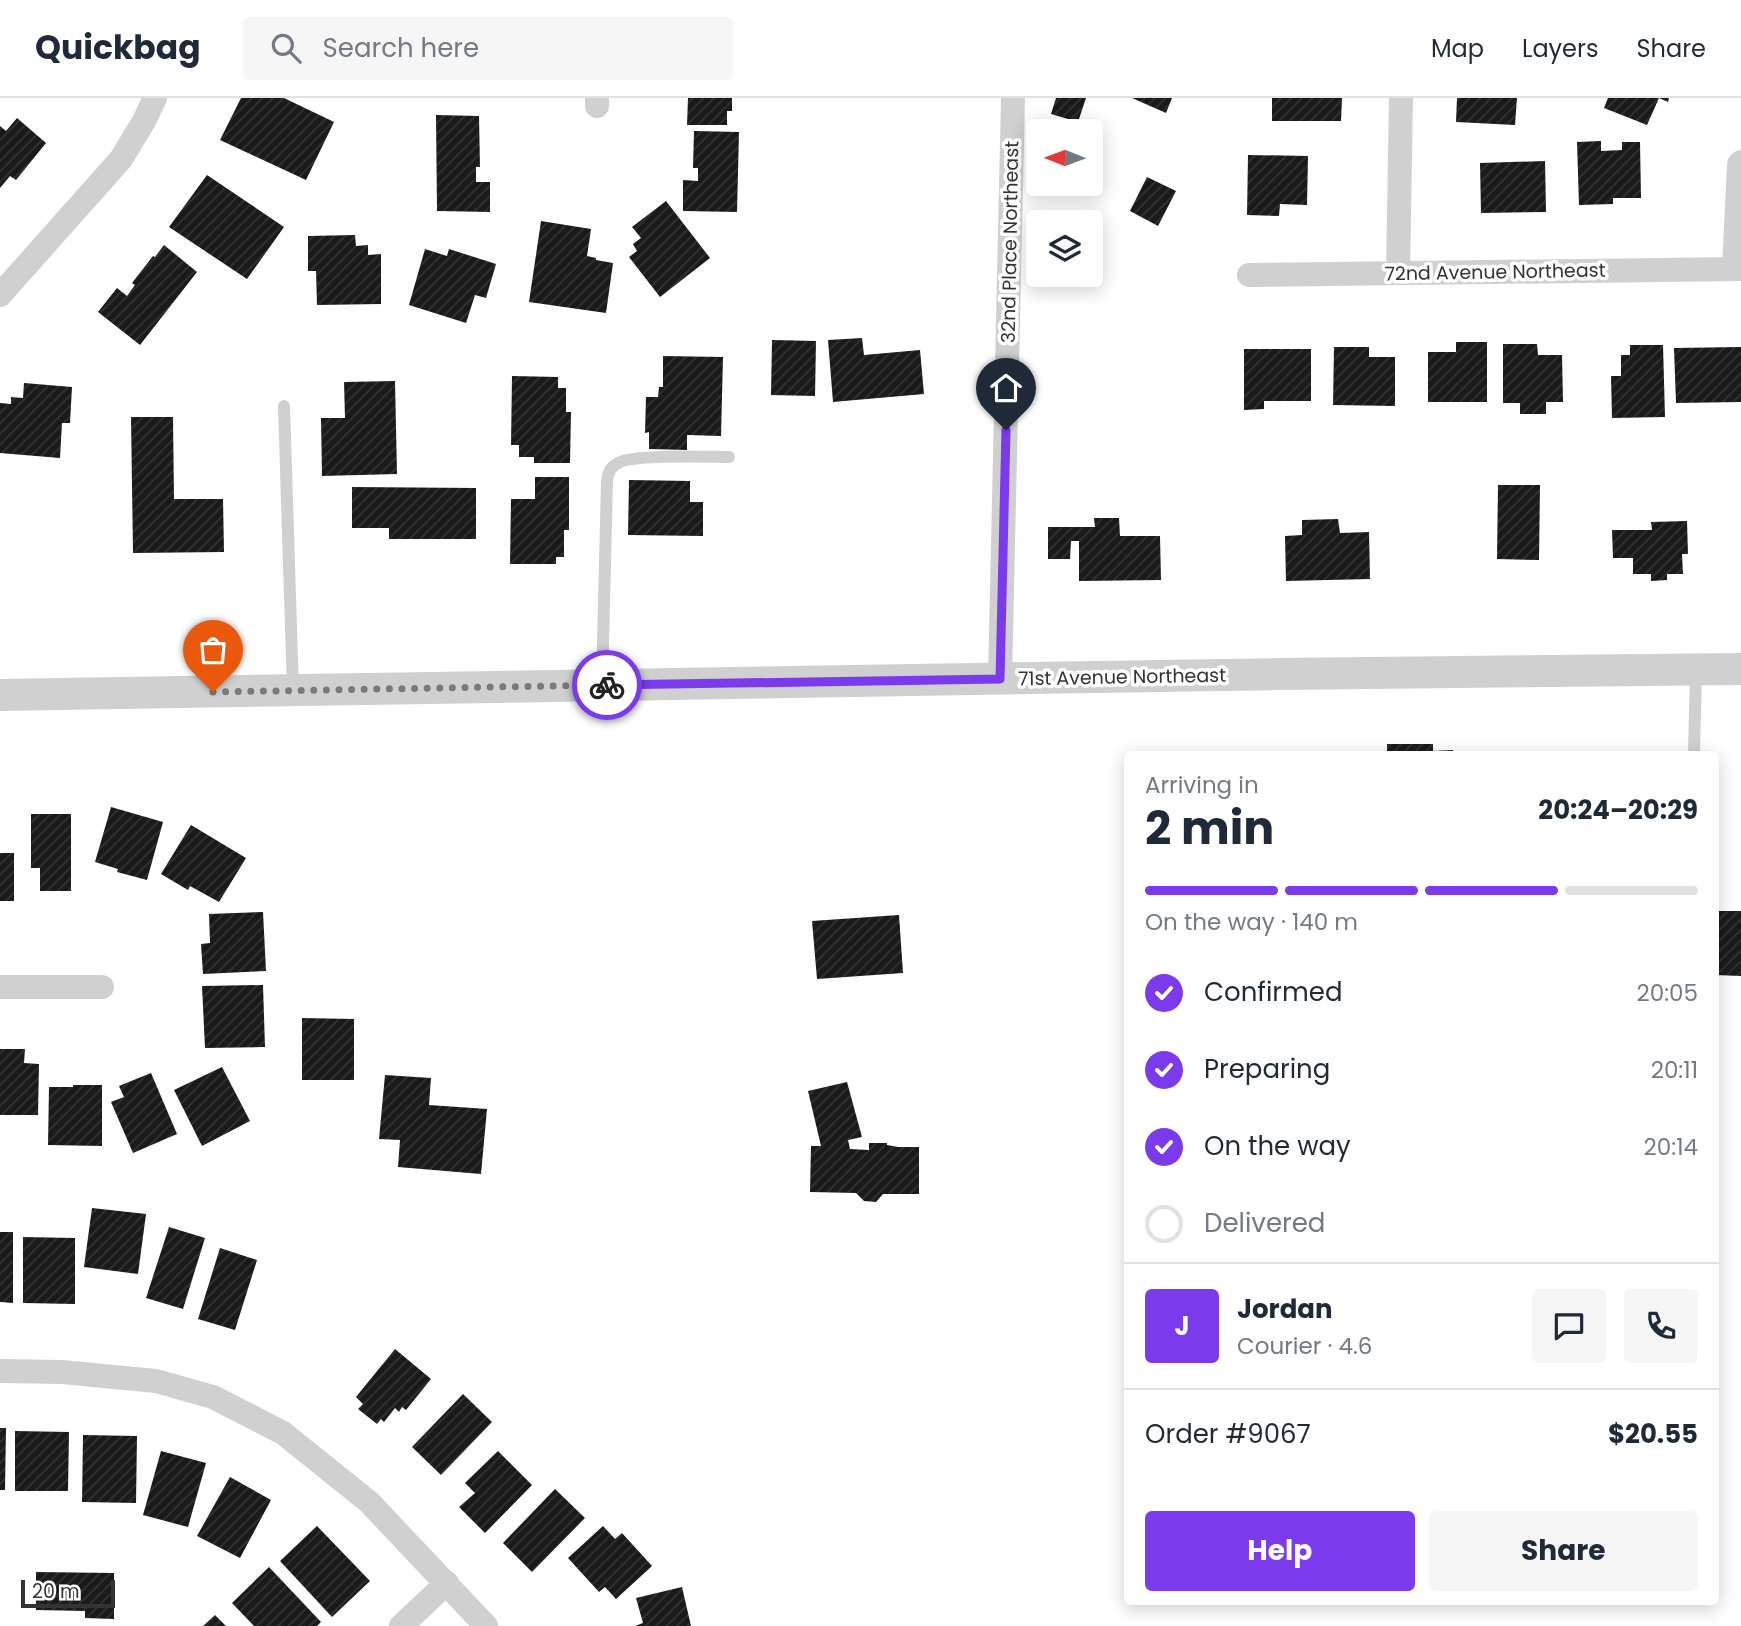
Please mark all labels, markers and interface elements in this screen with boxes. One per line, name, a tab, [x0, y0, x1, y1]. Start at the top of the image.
search box	[243, 17, 733, 80]
text: Quickbag	[35, 24, 201, 71]
icon: search	[267, 29, 305, 67]
text: Search here	[323, 30, 479, 66]
text: Map	[1431, 32, 1484, 65]
text: Layers	[1522, 32, 1598, 65]
text: Share	[1636, 32, 1706, 65]
north arrow	[1026, 119, 1102, 196]
map controls	[1026, 119, 1103, 287]
street label: 32nd Place Northeast	[995, 141, 1025, 343]
button: layers	[1026, 210, 1103, 287]
street label: 72nd Avenue Northeast	[1384, 257, 1606, 287]
pin	[976, 358, 1036, 430]
icon: home	[987, 369, 1025, 407]
pin	[183, 620, 243, 692]
icon: bag	[194, 631, 232, 669]
courier	[572, 650, 642, 720]
street label: 71st Avenue Northeast	[1018, 662, 1226, 692]
icon: bike	[588, 666, 626, 704]
text: Arriving in	[1145, 769, 1259, 801]
text: 20:24–20:29	[1538, 792, 1698, 828]
text: 2 min	[1145, 796, 1274, 860]
text: On the way · 140 m	[1145, 906, 1358, 938]
icon: check	[1145, 974, 1183, 1012]
text: Confirmed	[1204, 974, 1342, 1010]
text: 20:05	[1637, 977, 1698, 1009]
icon: check	[1145, 1051, 1183, 1089]
text: Preparing	[1204, 1051, 1330, 1087]
text: 20:11	[1651, 1054, 1698, 1086]
icon: check	[1145, 1128, 1183, 1166]
text: On the way	[1204, 1128, 1351, 1164]
text: 20:14	[1644, 1131, 1698, 1163]
text: Delivered	[1204, 1205, 1325, 1241]
button: chat	[1532, 1289, 1606, 1363]
button: phone	[1624, 1289, 1698, 1363]
text: Jordan	[1237, 1291, 1333, 1327]
text: J	[1174, 1308, 1190, 1344]
text: Courier · 4.6	[1237, 1330, 1372, 1362]
text: Order #9067	[1145, 1416, 1311, 1452]
text: $20.55	[1608, 1416, 1698, 1452]
button: Help	[1145, 1511, 1415, 1591]
button: Share	[1429, 1511, 1698, 1591]
scale bar	[21, 1577, 116, 1609]
text: 20 m	[32, 1578, 80, 1605]

